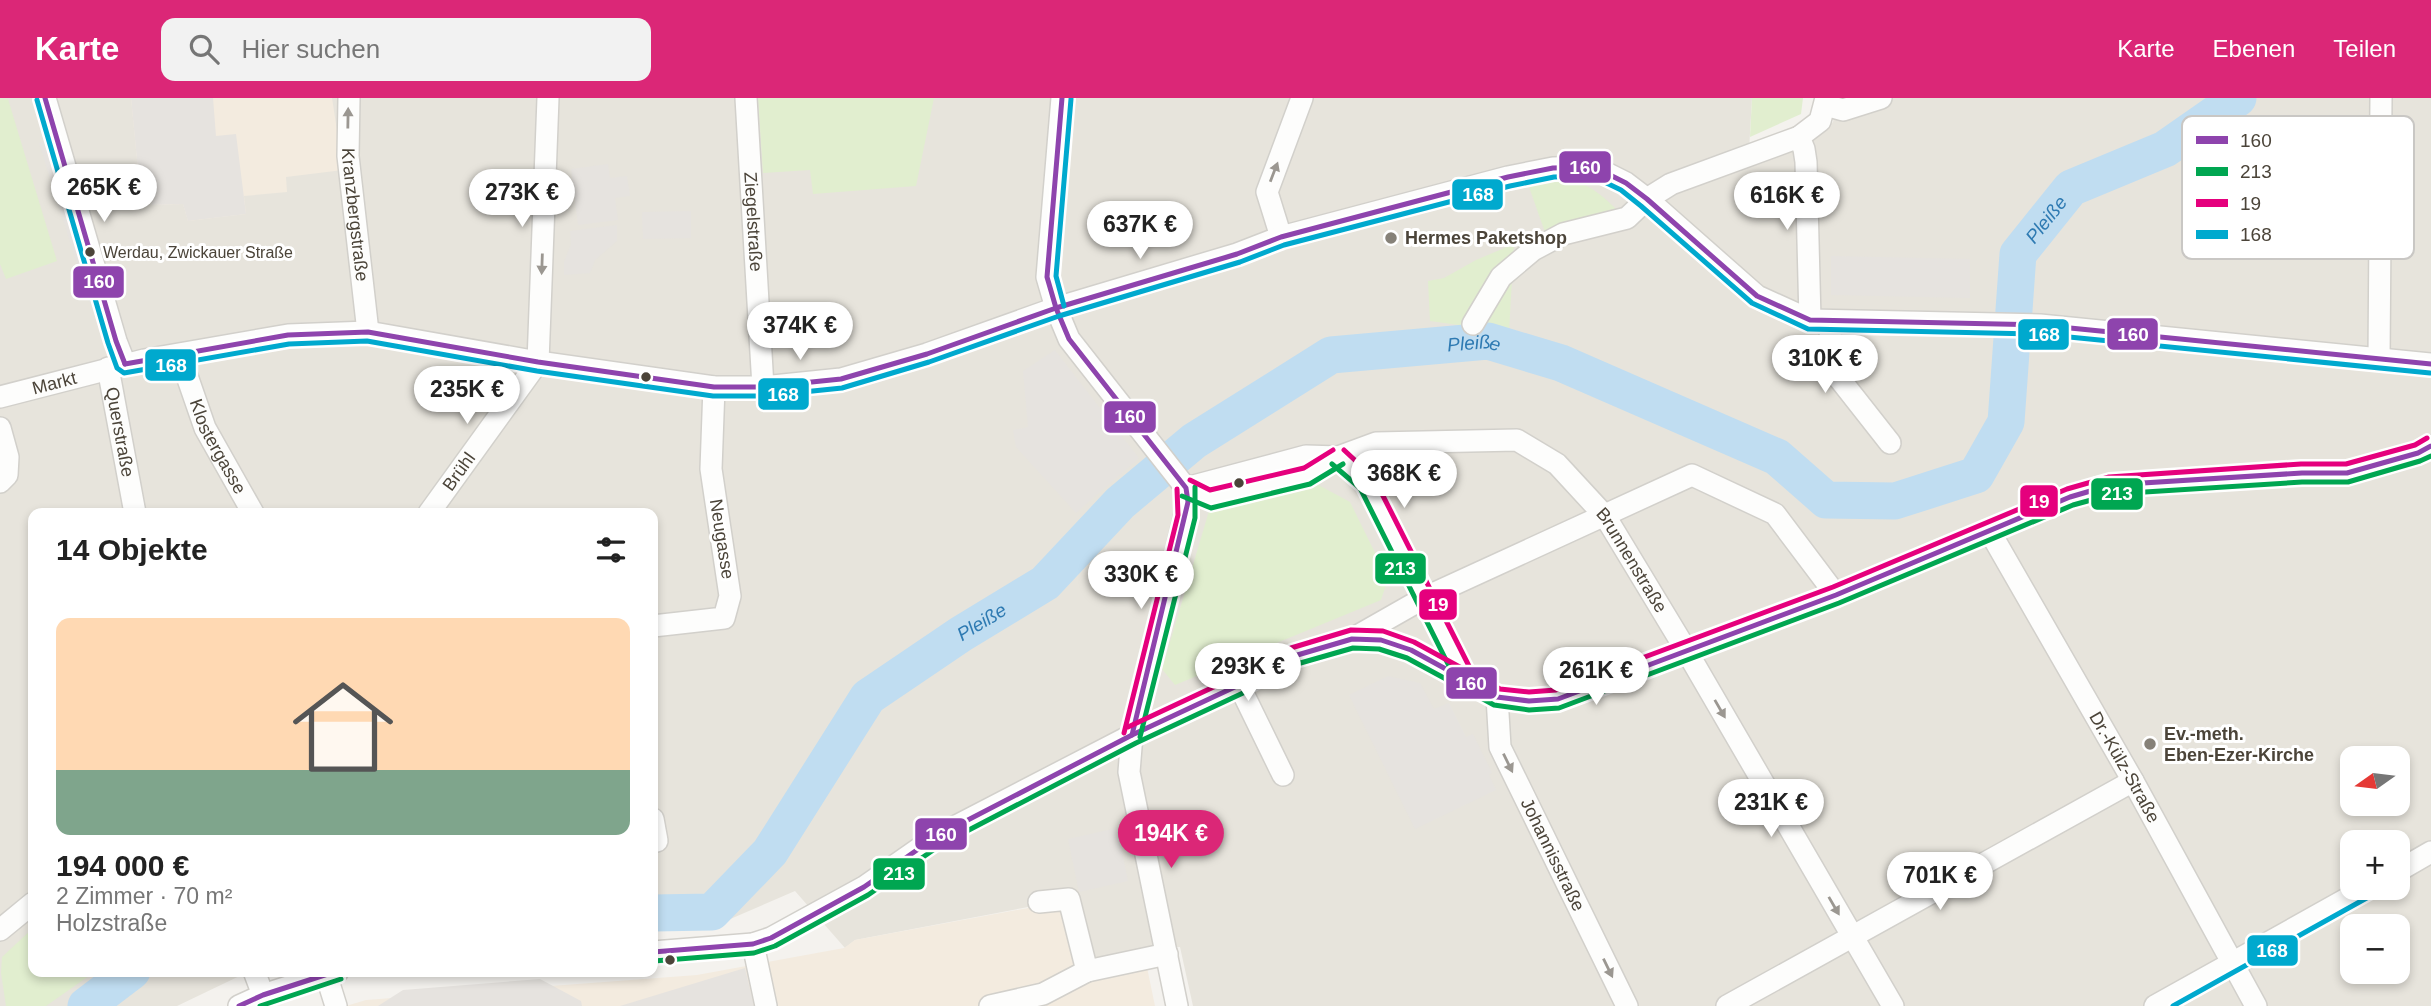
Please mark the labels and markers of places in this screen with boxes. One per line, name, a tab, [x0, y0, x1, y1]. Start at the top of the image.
pin: 265K €	[47, 164, 161, 224]
pin: 273K €	[465, 170, 579, 229]
pin: 616K €	[1730, 172, 1844, 232]
pin: 637K €	[1083, 202, 1197, 261]
place label: Hermes Paketshop	[1405, 228, 1567, 248]
marker: Hermes Paketshop	[1383, 230, 1399, 246]
place label: Werdau, Zwickauer Straße	[103, 244, 293, 261]
marker: Werdau, Zwickauer Straße	[83, 245, 97, 259]
pin: 374K €	[743, 302, 857, 362]
pin: 310K €	[1768, 336, 1882, 395]
pin: 235K €	[410, 366, 524, 426]
unlabelled marker	[639, 370, 653, 384]
pin: 368K €	[1347, 450, 1461, 510]
unlabelled marker	[1232, 476, 1246, 490]
pin: 330K €	[1084, 552, 1198, 611]
pin: 293K €	[1191, 644, 1305, 703]
pin: 261K €	[1539, 648, 1653, 707]
place label: Ev.-meth. Eben-Ezer-Kirche	[2164, 724, 2314, 765]
marker: Ev.-meth. Eben-Ezer-Kirche	[2142, 736, 2158, 752]
pin: 231K €	[1714, 780, 1828, 839]
pin: 194K €	[1114, 810, 1228, 870]
pin: 701K €	[1883, 852, 1997, 912]
unlabelled marker	[663, 953, 677, 967]

